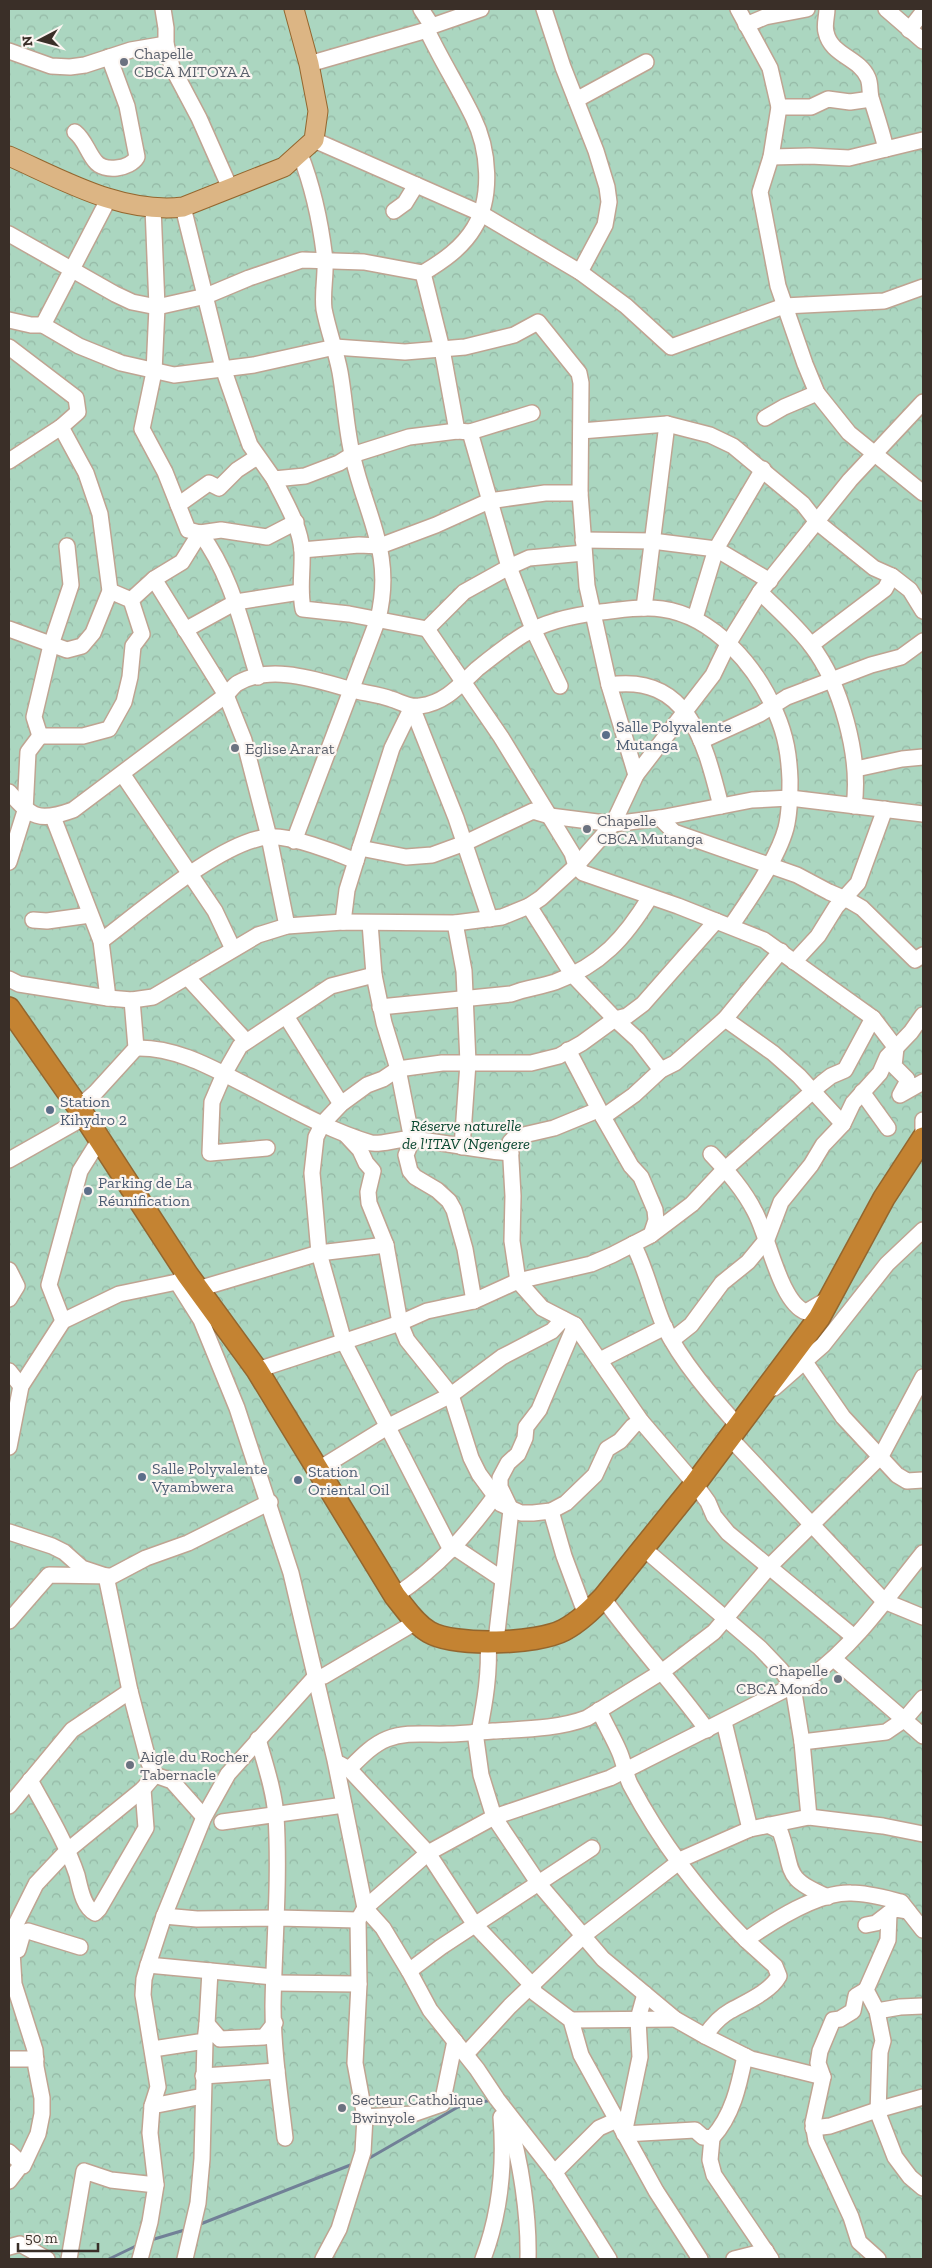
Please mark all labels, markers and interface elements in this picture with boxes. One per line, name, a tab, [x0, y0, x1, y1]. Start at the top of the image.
north arrow	[15, 15, 65, 65]
text: N	[19, 35, 37, 47]
place label: Chapelle CBCA MITOYA A	[134, 44, 251, 81]
marker: Chapelle CBCA MITOYA A	[118, 56, 130, 68]
place label: Salle Polyvalente Mutanga	[616, 717, 731, 754]
marker: Salle Polyvalente Mutanga	[600, 729, 612, 741]
place label: Eglise Ararat	[245, 739, 335, 758]
marker: Eglise Ararat	[229, 742, 241, 754]
place label: Chapelle CBCA Mutanga	[597, 811, 703, 848]
marker: Chapelle CBCA Mutanga	[581, 823, 593, 835]
place label: Station Kihydro 2	[60, 1092, 127, 1129]
marker: Station Kihydro 2	[44, 1104, 56, 1116]
park label: Réserve naturelle de l'ITAV (Ngengere	[402, 1116, 530, 1153]
place label: Parking de La Réunification	[98, 1173, 192, 1210]
marker: Parking de La Réunification	[82, 1185, 94, 1197]
place label: Salle Polyvalente Vyambwera	[151, 1459, 267, 1496]
place label: Station Oriental Oil	[308, 1462, 390, 1499]
marker: Salle Polyvalente Vyambwera	[136, 1471, 148, 1483]
marker: Station Oriental Oil	[292, 1474, 304, 1486]
place label: Chapelle CBCA Mondo	[736, 1661, 828, 1698]
marker: Chapelle CBCA Mondo	[832, 1673, 844, 1685]
place label: Aigle du Rocher Tabernacle	[140, 1747, 249, 1784]
marker: Aigle du Rocher Tabernacle	[124, 1759, 136, 1771]
place label: Secteur Catholique Bwinyole	[352, 2090, 483, 2127]
marker: Secteur Catholique Bwinyole	[336, 2102, 348, 2114]
scale bar	[18, 2220, 98, 2252]
text: 50 m	[25, 2229, 58, 2247]

